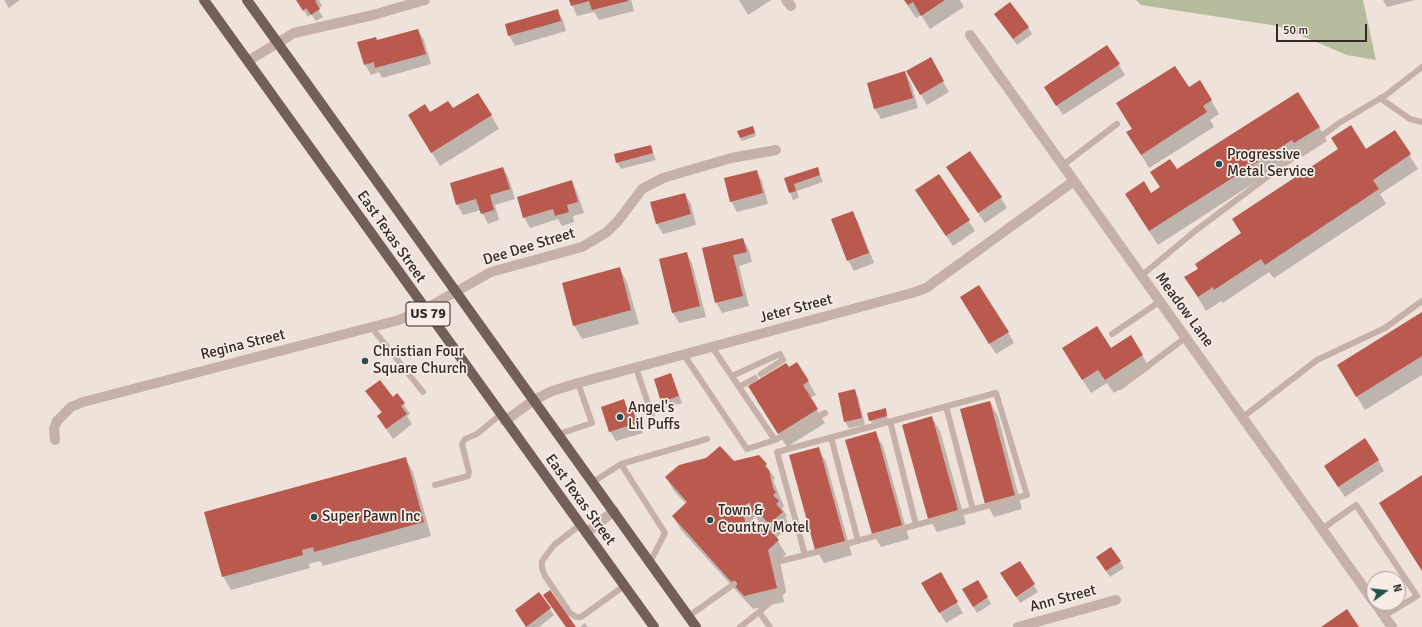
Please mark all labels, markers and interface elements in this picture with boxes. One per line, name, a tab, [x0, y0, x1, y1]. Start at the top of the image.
scale bar	[1278, 16, 1369, 42]
text: 50 m	[1283, 23, 1308, 38]
place label: Progressive Metal Service	[1227, 146, 1314, 181]
marker: Progressive Metal Service	[1214, 159, 1224, 169]
street label: East Texas Street	[353, 188, 429, 286]
street label: Dee Dee Street	[481, 224, 577, 270]
street label: Meadow Lane	[1151, 269, 1217, 351]
street label: Jeter Street	[758, 291, 834, 327]
road number: US 79	[406, 302, 450, 326]
street label: Regina Street	[199, 326, 287, 364]
place label: Christian Four Square Church	[373, 343, 467, 378]
marker: Christian Four Square Church	[360, 356, 370, 366]
place label: Angel's Lil Puffs	[628, 399, 680, 434]
marker: Angel's Lil Puffs	[615, 412, 625, 422]
street label: East Texas Street	[541, 451, 619, 549]
place label: Town & Country Motel	[718, 502, 809, 537]
place label: Super Pawn Inc	[322, 508, 420, 526]
marker: Super Pawn Inc	[309, 512, 319, 522]
marker: Town & Country Motel	[705, 515, 715, 525]
north arrow	[1366, 571, 1406, 611]
street label: Ann Street	[1028, 582, 1098, 616]
text: N	[1390, 583, 1404, 593]

